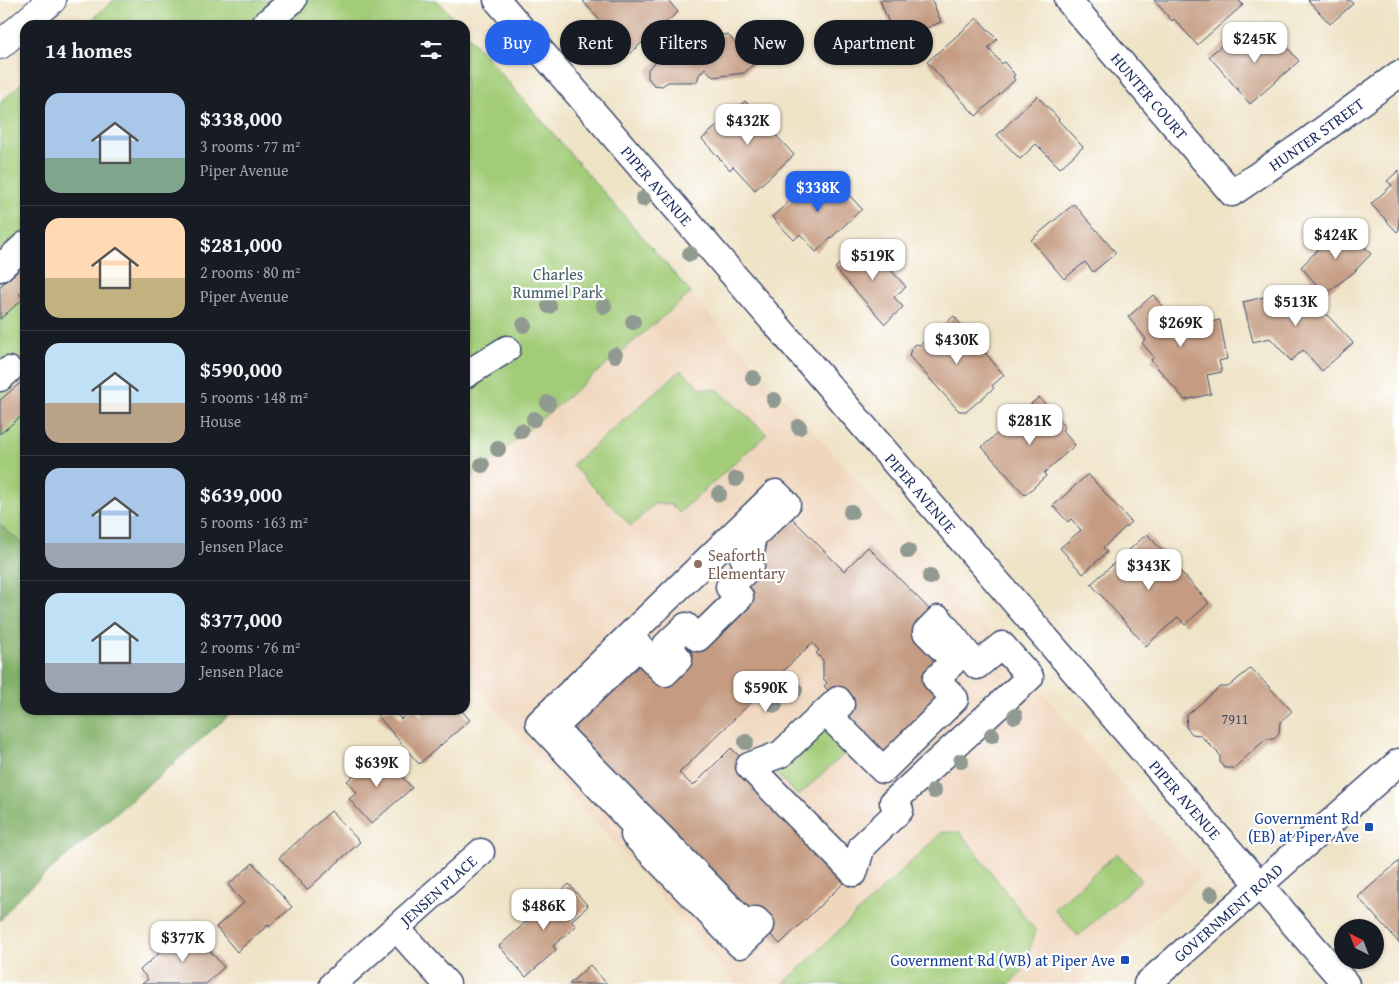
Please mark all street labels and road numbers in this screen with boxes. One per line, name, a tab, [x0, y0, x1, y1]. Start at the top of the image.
street label: HUNTER COURT	[1105, 47, 1194, 145]
street label: HUNTER STREET	[1264, 92, 1369, 177]
street label: PIPER AVENUE	[615, 140, 698, 231]
street label: PIPER AVENUE	[879, 447, 962, 538]
street label: PIPER AVENUE	[1144, 754, 1227, 845]
street label: JENSEN PLACE	[393, 849, 482, 932]
street label: GOVERNMENT ROAD	[1168, 857, 1288, 968]

